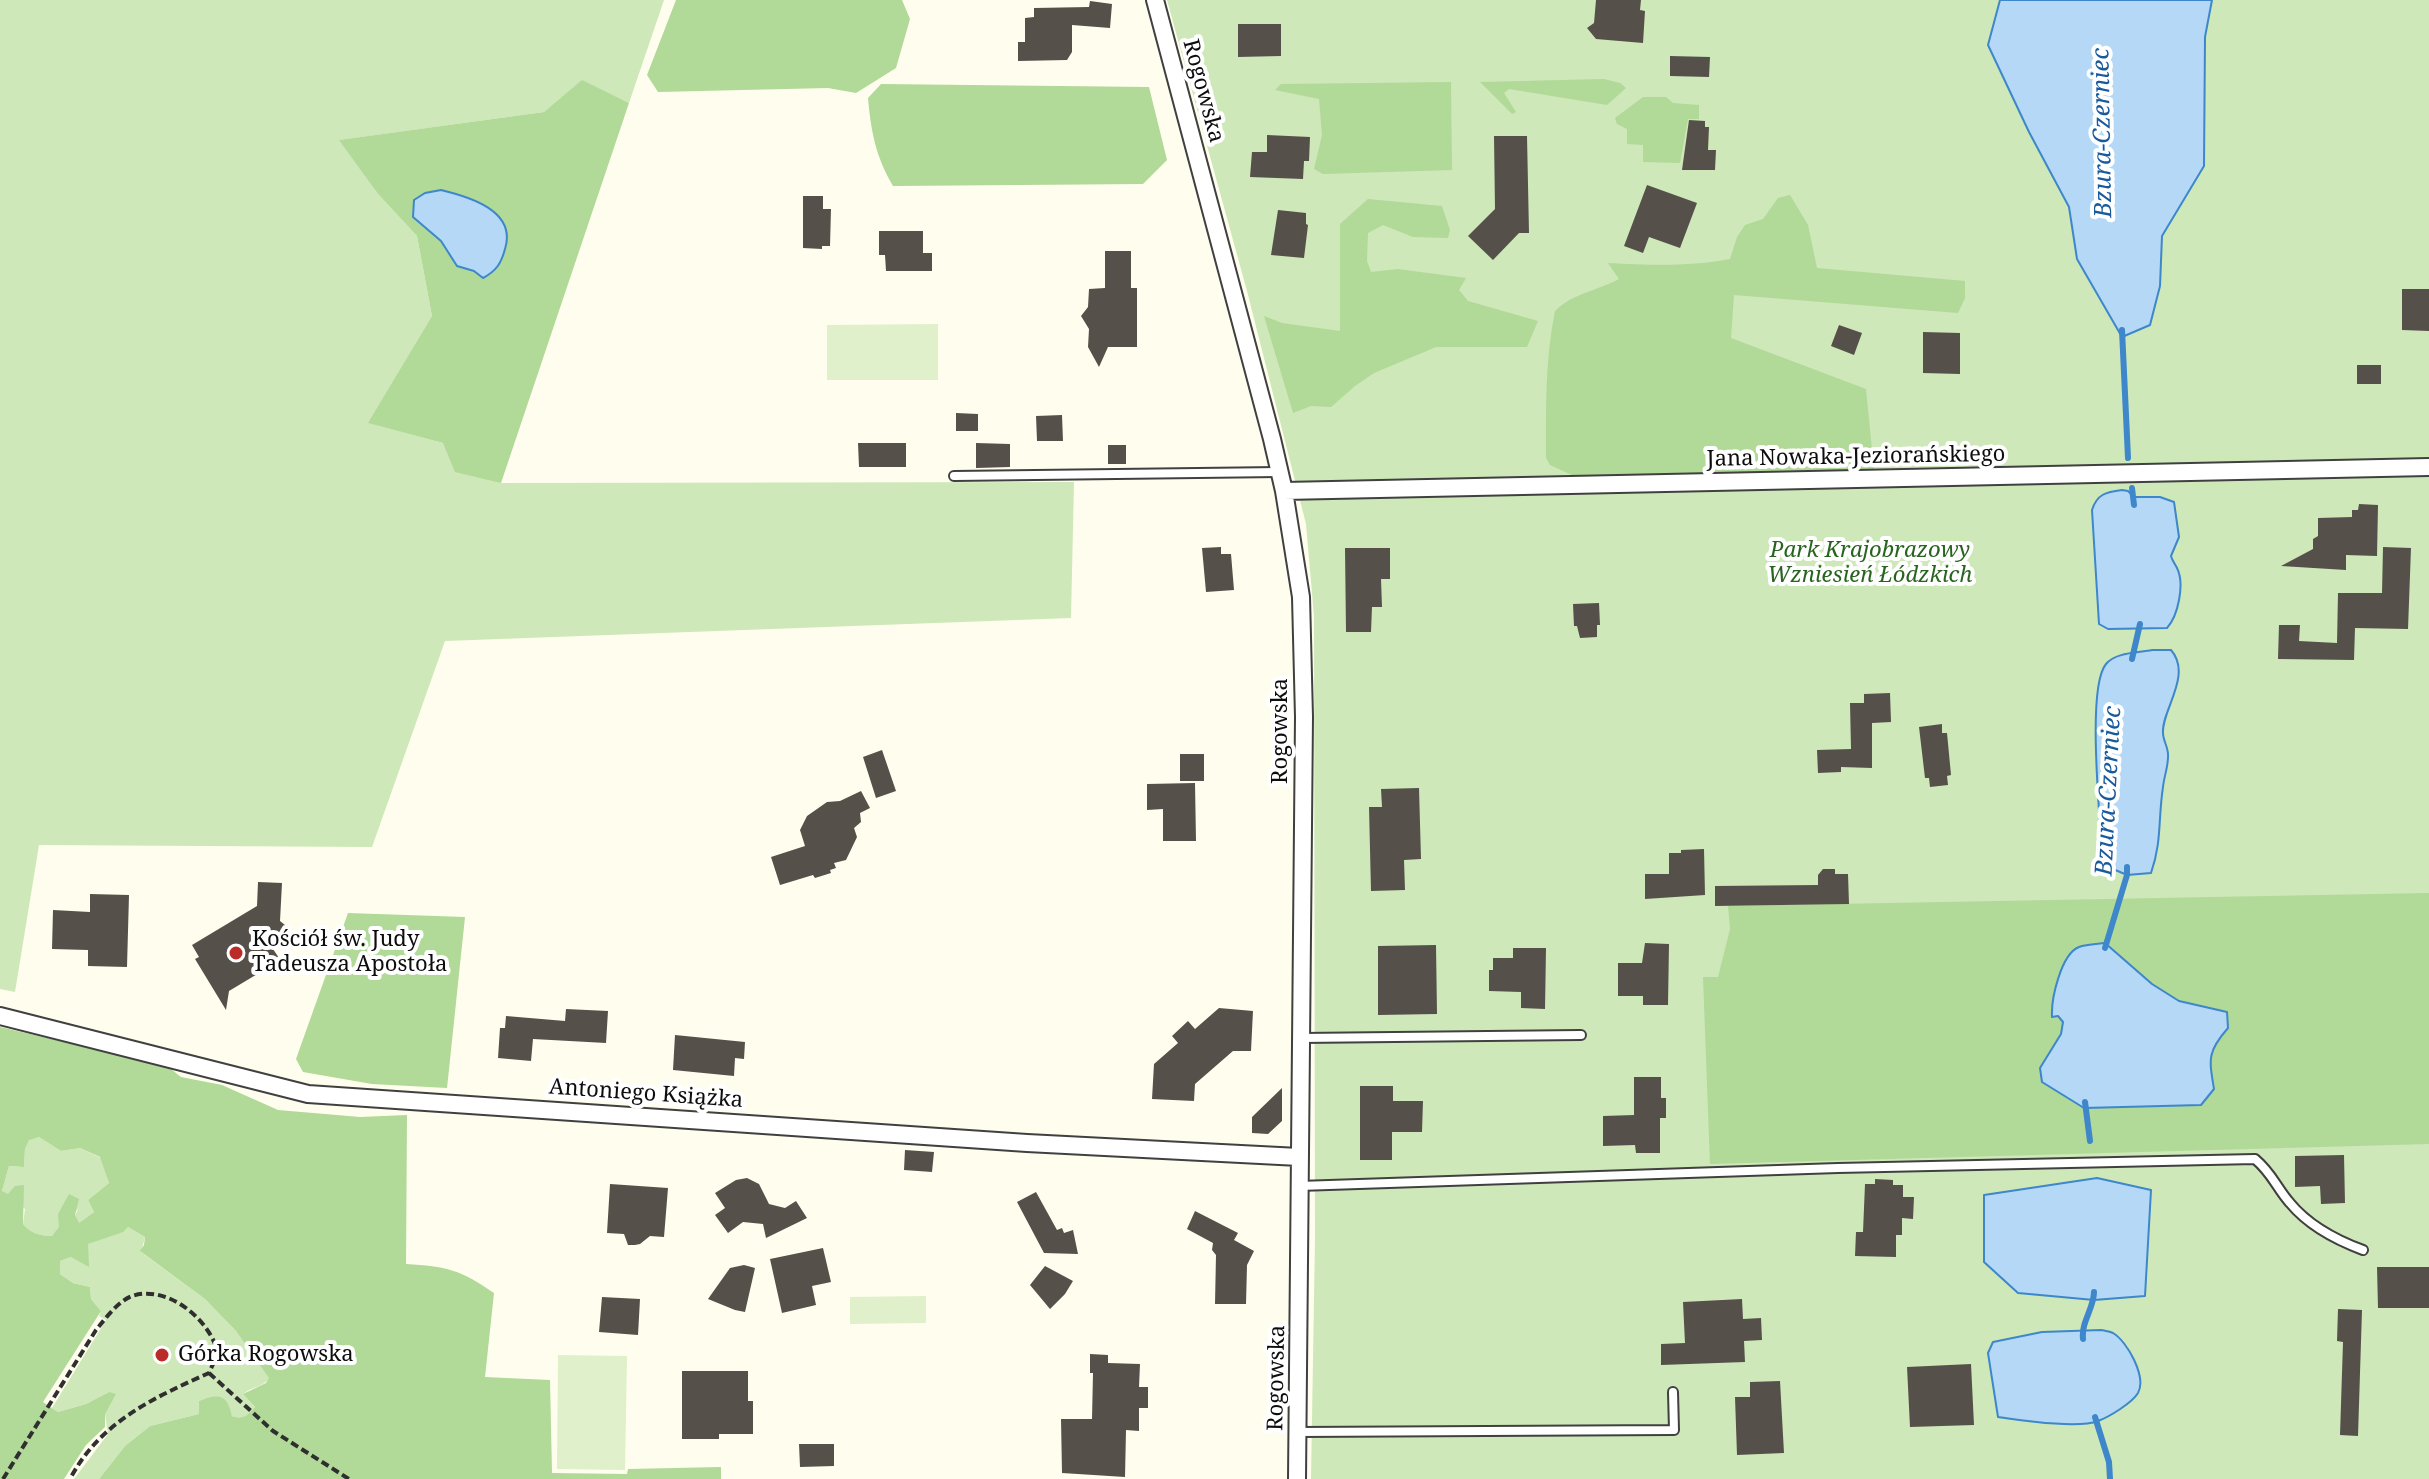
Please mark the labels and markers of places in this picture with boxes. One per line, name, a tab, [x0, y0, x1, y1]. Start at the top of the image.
place label: Kościół św. Judy Tadeusza Apostoła	[252, 927, 447, 978]
marker: Kościół św. Judy Tadeusza Apostoła	[227, 944, 245, 962]
place label: Górka Rogowska	[178, 1342, 354, 1368]
marker: Górka Rogowska	[153, 1346, 171, 1364]

